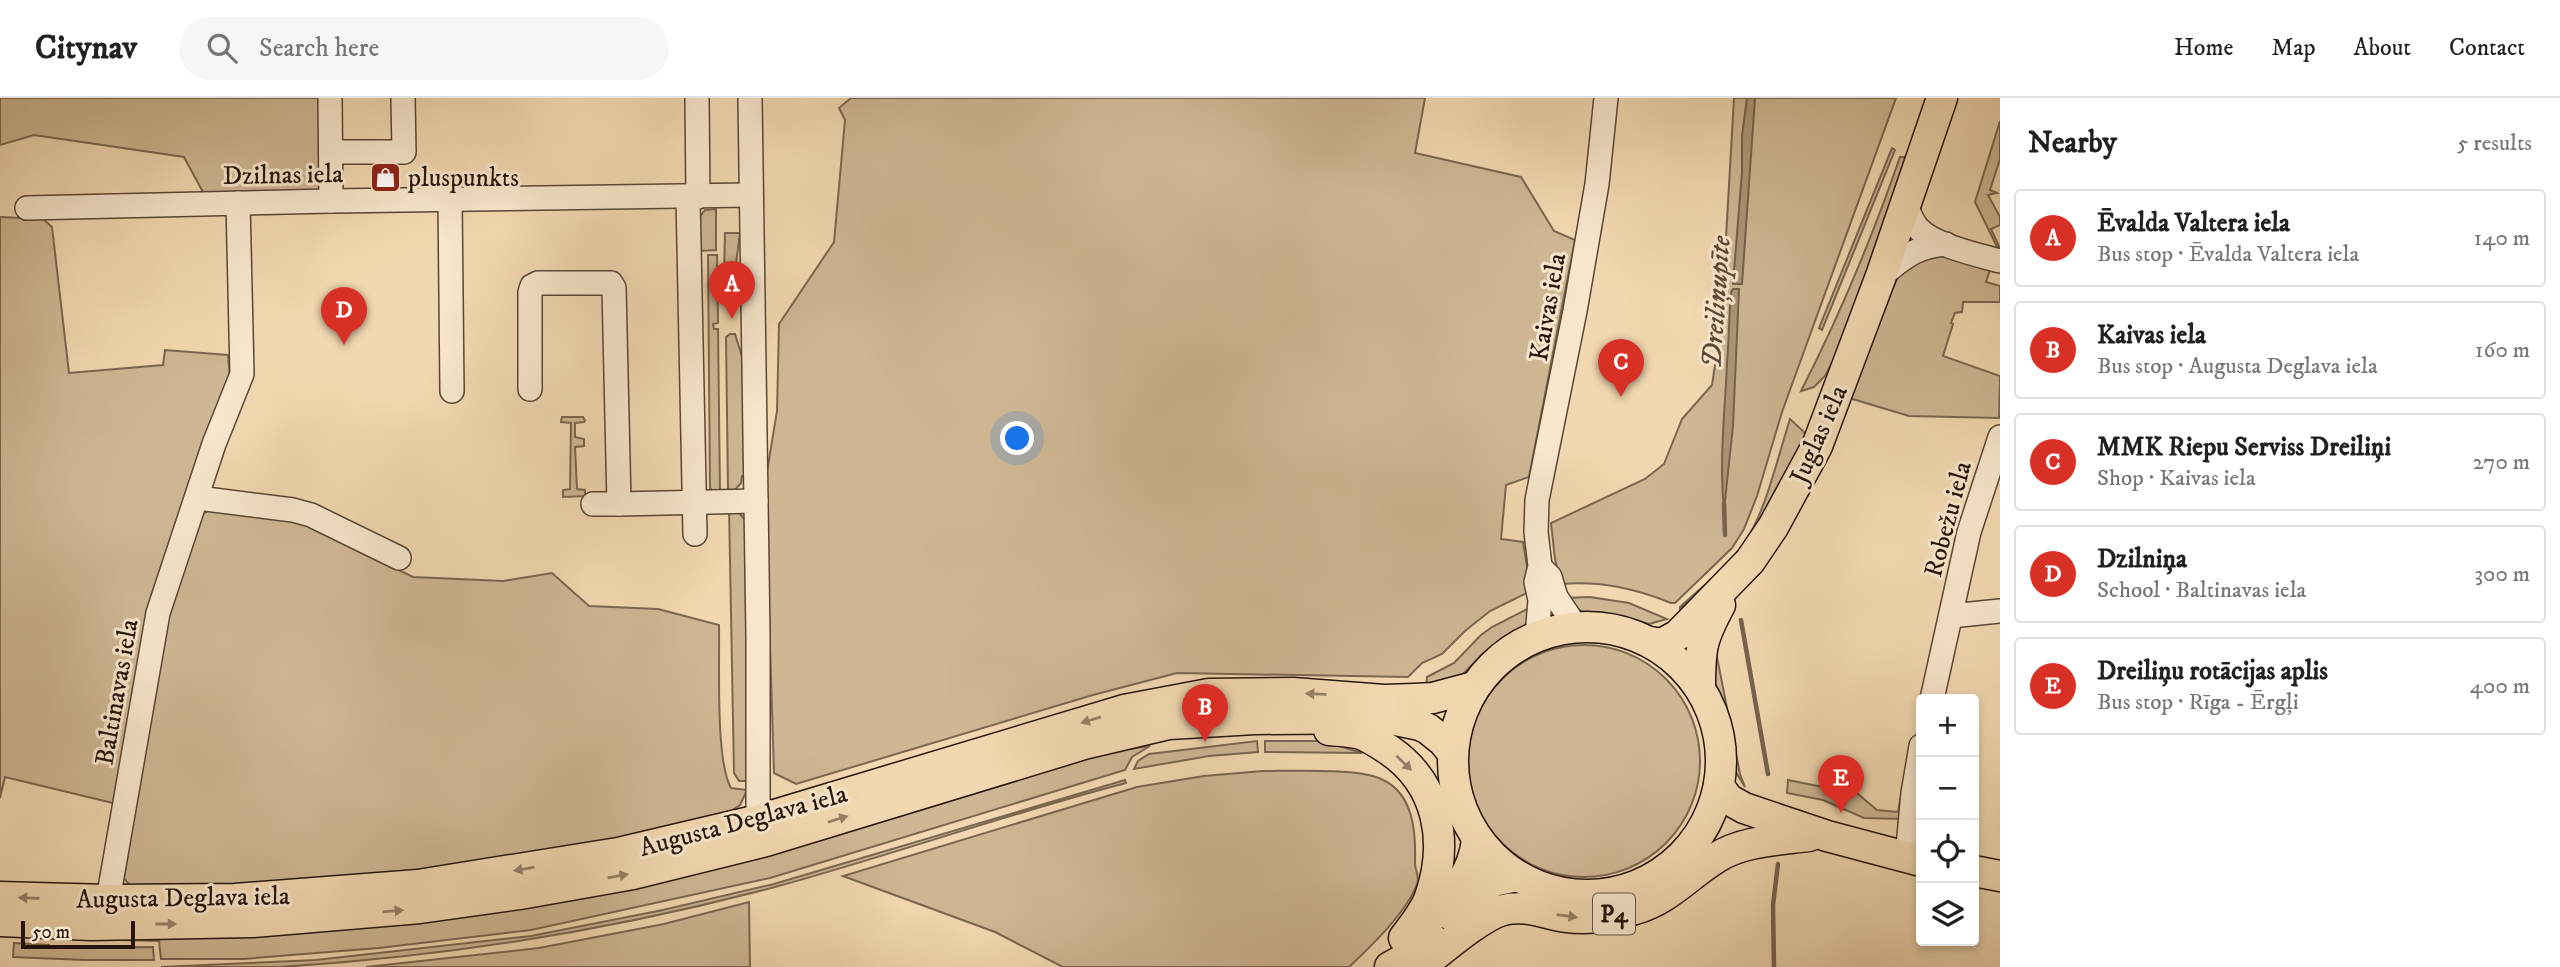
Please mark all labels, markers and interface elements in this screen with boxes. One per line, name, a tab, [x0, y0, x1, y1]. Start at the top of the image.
search box	[179, 17, 669, 80]
text: Citynav	[35, 28, 137, 69]
icon: search	[203, 29, 241, 67]
text: Search here	[259, 32, 379, 65]
text: Home	[2174, 33, 2233, 63]
text: Map	[2271, 33, 2316, 63]
text: About	[2354, 33, 2411, 63]
text: Contact	[2449, 33, 2525, 63]
text: Nearby	[2028, 125, 2117, 162]
text: 5 results	[2457, 129, 2532, 158]
street label: Dzilnas iela	[223, 158, 343, 193]
shop icon: pluspunkts	[368, 160, 402, 194]
place label: pluspunkts	[407, 162, 519, 195]
text: Ēvalda Valtera iela	[2097, 207, 2290, 240]
text: A	[2046, 224, 2060, 253]
text: 140 m	[2474, 224, 2530, 253]
water label: Dreiliņupīte	[1694, 233, 1739, 369]
text: Bus stop · Ēvalda Valtera iela	[2097, 240, 2359, 269]
street label: Kaivas iela	[1523, 251, 1574, 364]
pin: A	[709, 261, 755, 319]
pin: D	[321, 287, 367, 345]
text: Kaivas iela	[2097, 319, 2206, 352]
text: B	[2046, 336, 2060, 365]
text: 160 m	[2475, 336, 2530, 365]
pin: C	[1598, 339, 1644, 397]
text: Bus stop · Augusta Deglava iela	[2097, 352, 2378, 381]
street label: Juglas iela	[1782, 380, 1856, 491]
your location	[1000, 421, 1034, 455]
text: MMK Riepu Serviss Dreiliņi	[2097, 431, 2391, 464]
text: C	[2045, 448, 2061, 477]
text: 270 m	[2473, 448, 2530, 477]
street label: Robežu iela	[1917, 458, 1980, 581]
text: Shop · Kaivas iela	[2097, 464, 2256, 493]
text: Dzilniņa	[2097, 543, 2187, 576]
text: D	[2044, 560, 2062, 589]
text: 300 m	[2474, 560, 2530, 589]
text: School · Baltinavas iela	[2097, 576, 2306, 605]
street label: Baltinavas iela	[88, 617, 147, 768]
text: Dreiliņu rotācijas aplis	[2097, 655, 2328, 688]
text: E	[2045, 672, 2061, 701]
text: 400 m	[2470, 672, 2530, 701]
pin: B	[1182, 684, 1228, 742]
one-way arrow	[1305, 688, 1327, 699]
text: Bus stop · Rīga - Ērgļi	[2097, 688, 2299, 717]
map controls	[1916, 694, 1979, 946]
button: +	[1916, 694, 1979, 757]
one-way arrow	[1081, 715, 1102, 725]
one-way arrow	[1395, 754, 1412, 770]
pin: E	[1818, 755, 1864, 813]
button: −	[1916, 757, 1979, 820]
street label: Augusta Deglava iela	[636, 778, 851, 865]
one-way arrow	[828, 814, 849, 824]
button: locate	[1916, 820, 1979, 883]
one-way arrow	[513, 864, 535, 875]
one-way arrow	[607, 871, 629, 882]
street label: Augusta Deglava iela	[76, 880, 290, 917]
button: layers	[1916, 883, 1979, 946]
one-way arrow	[17, 893, 39, 904]
road number: P4	[1593, 894, 1635, 934]
one-way arrow	[382, 905, 404, 916]
one-way arrow	[1556, 910, 1578, 921]
scale bar	[21, 918, 135, 950]
one-way arrow	[155, 918, 177, 930]
text: 50 m	[32, 921, 70, 944]

